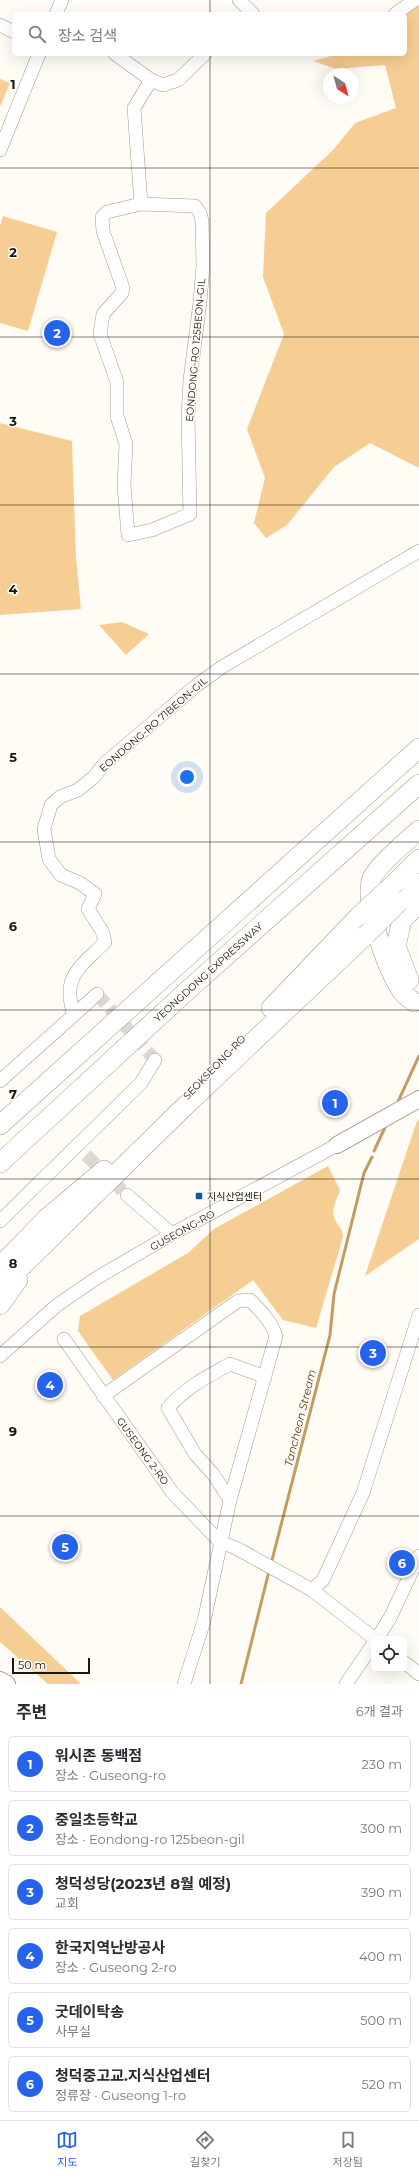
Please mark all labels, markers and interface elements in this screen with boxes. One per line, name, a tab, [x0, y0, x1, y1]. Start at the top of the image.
search box	[12, 12, 407, 56]
icon: search	[26, 23, 48, 45]
text: 장소 검색	[58, 26, 117, 45]
north arrow	[323, 68, 359, 104]
text: 1	[10, 76, 16, 92]
text: 2	[9, 244, 17, 260]
street label: EONDONG-RO 125BEON-GIL	[183, 278, 208, 422]
pin: 2	[44, 318, 70, 348]
text: 3	[8, 413, 17, 429]
text: 4	[9, 581, 18, 597]
street label: EONDONG-RO 71BEON-GIL	[97, 674, 210, 775]
text: 5	[9, 749, 17, 765]
your location	[177, 767, 197, 787]
text: 6	[9, 918, 18, 934]
street label: YEONGDONG EXPRESSWAY	[151, 919, 266, 1025]
street label: SEOKSEONG-RO	[180, 1032, 248, 1102]
text: 7	[9, 1086, 17, 1102]
pin: 1	[322, 1088, 348, 1118]
place label: 지식산업센터	[207, 1190, 262, 1203]
marker: 지식산업센터	[194, 1191, 204, 1201]
street label: GUSEONG-RO	[148, 1207, 217, 1254]
text: 8	[9, 1255, 18, 1271]
pin: 3	[360, 1338, 386, 1368]
water label: Tancheon Stream	[281, 1368, 319, 1468]
pin: 4	[37, 1370, 63, 1400]
street label: GUSEONG 2-RO	[114, 1415, 171, 1488]
text: 9	[9, 1423, 17, 1439]
pin: 5	[52, 1532, 78, 1562]
pin: 6	[389, 1548, 415, 1578]
map controls	[371, 1636, 407, 1672]
button: locate	[371, 1636, 407, 1672]
scale bar	[12, 1656, 90, 1675]
text: 50 m	[18, 1658, 46, 1672]
text: 주변	[16, 1702, 47, 1722]
text: 6개 결과	[356, 1703, 403, 1719]
text: 워시존 동백점	[55, 1746, 142, 1765]
text: 1	[27, 1756, 33, 1772]
text: 230 m	[361, 1756, 402, 1772]
text: 장소 · Guseong-ro	[55, 1767, 166, 1783]
text: 중일초등학교	[55, 1810, 138, 1829]
text: 2	[26, 1820, 34, 1836]
text: 300 m	[360, 1820, 402, 1836]
text: 장소 · Eondong-ro 125beon-gil	[55, 1831, 245, 1847]
text: 청덕성당(2023년 8월 예정)	[55, 1874, 231, 1893]
text: 3	[26, 1884, 34, 1900]
text: 390 m	[361, 1884, 402, 1900]
text: 교회	[55, 1895, 79, 1911]
text: 한국지역난방공사	[55, 1938, 165, 1957]
text: 4	[26, 1948, 34, 1964]
text: 400 m	[359, 1948, 402, 1964]
text: 장소 · Guseong 2-ro	[55, 1959, 177, 1975]
text: 굿데이탁송	[55, 2002, 124, 2021]
text: 5	[26, 2012, 34, 2028]
text: 500 m	[360, 2012, 402, 2028]
text: 사무실	[55, 2023, 91, 2039]
text: 청덕중고교.지식산업센터	[55, 2066, 211, 2085]
text: 6	[26, 2076, 34, 2092]
text: 520 m	[362, 2076, 402, 2092]
text: 정류장 · Guseong 1-ro	[55, 2087, 186, 2103]
tab: 지도	[56, 2129, 78, 2169]
tab: 길찾기	[190, 2129, 220, 2169]
tab: 저장됨	[333, 2129, 363, 2169]

